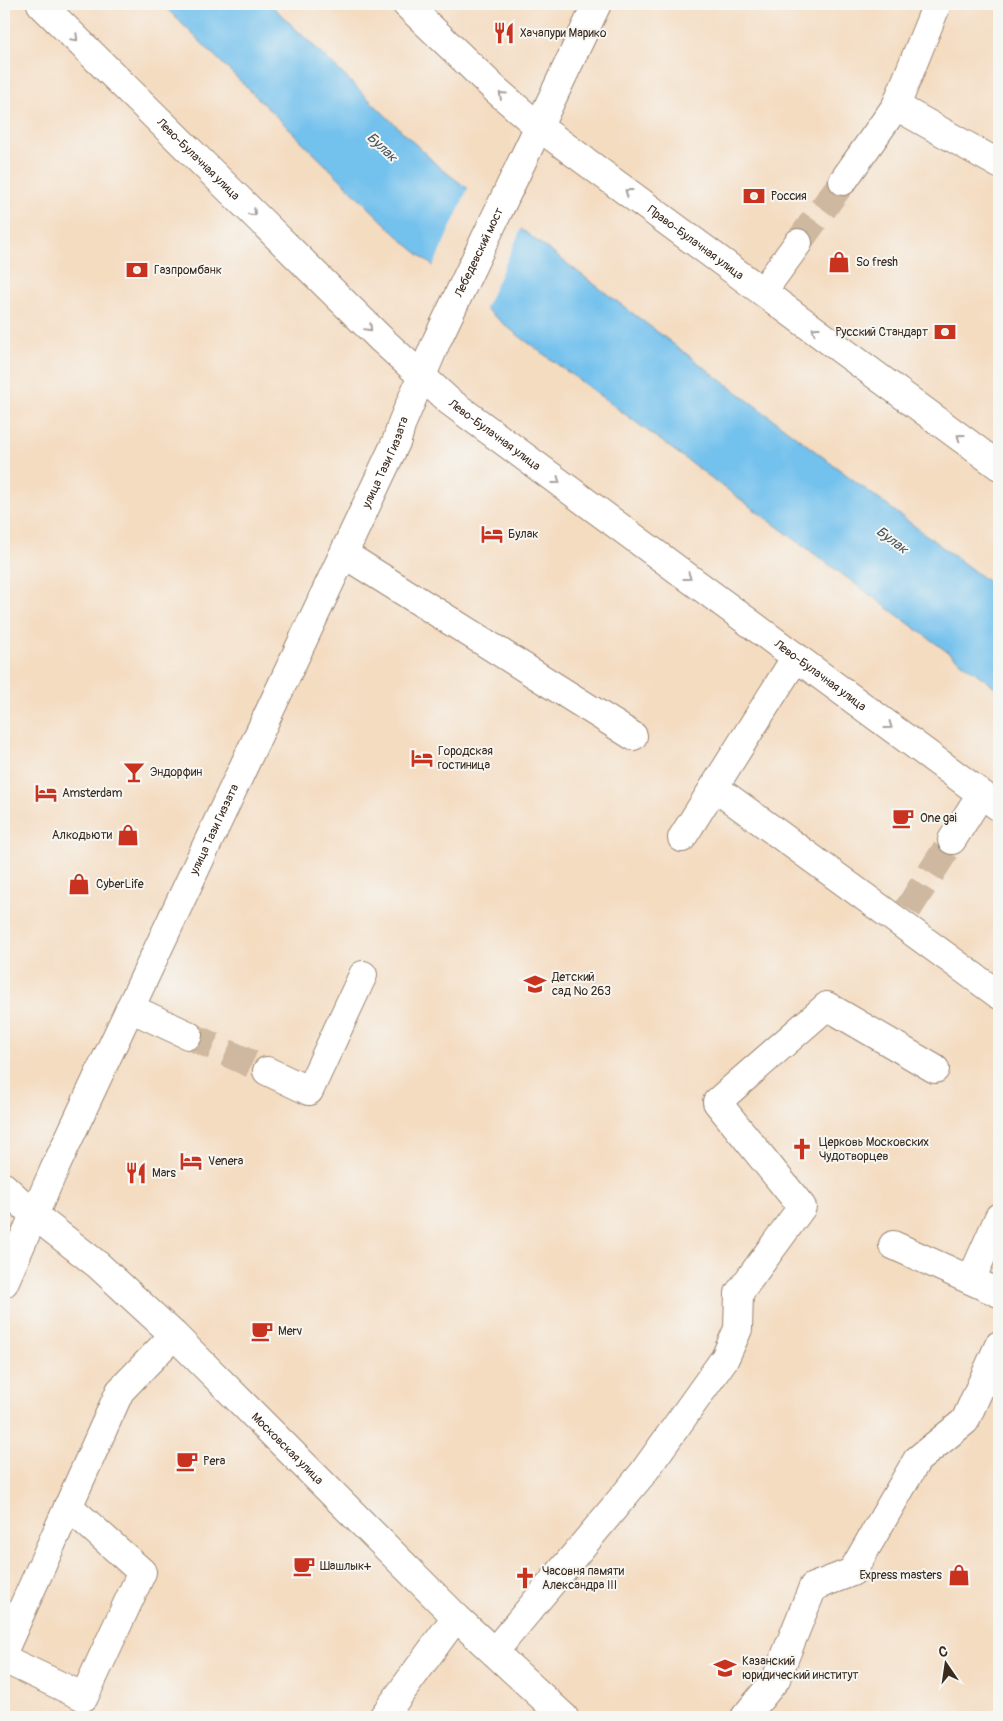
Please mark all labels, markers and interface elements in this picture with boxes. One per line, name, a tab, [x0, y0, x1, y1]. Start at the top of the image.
restaurant icon: Хачапури Марико	[491, 20, 517, 46]
place label: Хачапури Марико	[520, 26, 607, 41]
one-way arrow	[69, 32, 78, 41]
one-way arrow	[499, 92, 508, 101]
street label: Лево-Булачная улица	[153, 114, 243, 204]
water label: Булак	[363, 129, 402, 167]
bank icon: Россия	[741, 183, 767, 209]
one-way arrow	[624, 189, 634, 198]
place label: Россия	[771, 189, 807, 204]
street label: Право-Булачная улица	[645, 202, 747, 283]
street label: Лебедевский мост	[451, 205, 506, 300]
one-way arrow	[248, 207, 257, 216]
shop icon: So fresh	[826, 249, 852, 275]
place label: So fresh	[856, 255, 898, 270]
bank icon: Газпромбанк	[124, 257, 150, 283]
place label: Газпромбанк	[154, 263, 222, 278]
bank icon: Русский Стандарт	[932, 319, 958, 345]
one-way arrow	[363, 322, 372, 331]
place label: Русский Стандарт	[835, 325, 928, 340]
one-way arrow	[811, 327, 821, 336]
street label: Лево-Булачная улица	[445, 395, 544, 474]
street label: улица Тази Гиззата	[358, 414, 412, 511]
one-way arrow	[956, 434, 966, 443]
one-way arrow	[551, 475, 561, 484]
hotel icon: Булак	[479, 521, 505, 547]
water label: Булак	[873, 523, 913, 559]
place label: Булак	[508, 527, 538, 542]
one-way arrow	[682, 572, 691, 580]
street label: Лево-Булачная улица	[771, 636, 870, 714]
one-way arrow	[883, 720, 893, 729]
place label: Городская гостиница	[438, 744, 493, 773]
hotel icon: Городская гостиница	[409, 745, 435, 771]
bar icon: Эндорфин	[121, 759, 147, 785]
place label: Эндорфин	[150, 765, 202, 780]
hotel icon: Amsterdam	[33, 780, 59, 806]
street label: улица Тази Гиззата	[186, 781, 242, 878]
place label: Amsterdam	[62, 786, 123, 801]
cafe icon: One gai	[890, 805, 916, 831]
place label: One gai	[920, 811, 957, 826]
shop icon: Алкодьюти	[115, 822, 141, 848]
place label: Алкодьюти	[52, 828, 113, 843]
shop icon: CyberLife	[66, 871, 92, 897]
place label: CyberLife	[96, 877, 144, 892]
place label: Детский сад № 263	[551, 970, 611, 999]
school or university icon: Детский сад № 263	[522, 971, 548, 997]
place label: Церковь Московских Чудотворцев	[819, 1135, 929, 1164]
church icon: Церковь Московских Чудотворцев	[789, 1136, 815, 1162]
hotel icon: Venera	[178, 1148, 204, 1174]
place label: Venera	[208, 1154, 244, 1169]
restaurant icon: Mars	[123, 1160, 149, 1186]
place label: Mars	[152, 1166, 177, 1181]
cafe icon: Merv	[249, 1318, 275, 1344]
place label: Merv	[278, 1324, 302, 1339]
street label: Московская улица	[248, 1409, 327, 1488]
cafe icon: Pera	[174, 1448, 200, 1474]
place label: Pera	[203, 1454, 226, 1469]
cafe icon: Шашлык+	[291, 1553, 317, 1579]
place label: Шашлык+	[320, 1559, 372, 1574]
shop icon: Express masters	[946, 1562, 972, 1588]
place label: Часовня памяти Александра III	[542, 1564, 625, 1593]
church icon: Часовня памяти Александра III	[512, 1565, 538, 1591]
place label: Express masters	[859, 1568, 943, 1583]
north arrow	[920, 1638, 970, 1688]
text: С	[937, 1642, 950, 1661]
place label: Казанский юридический институт	[742, 1654, 859, 1683]
school or university icon: Казанский юридический институт	[712, 1655, 738, 1681]

